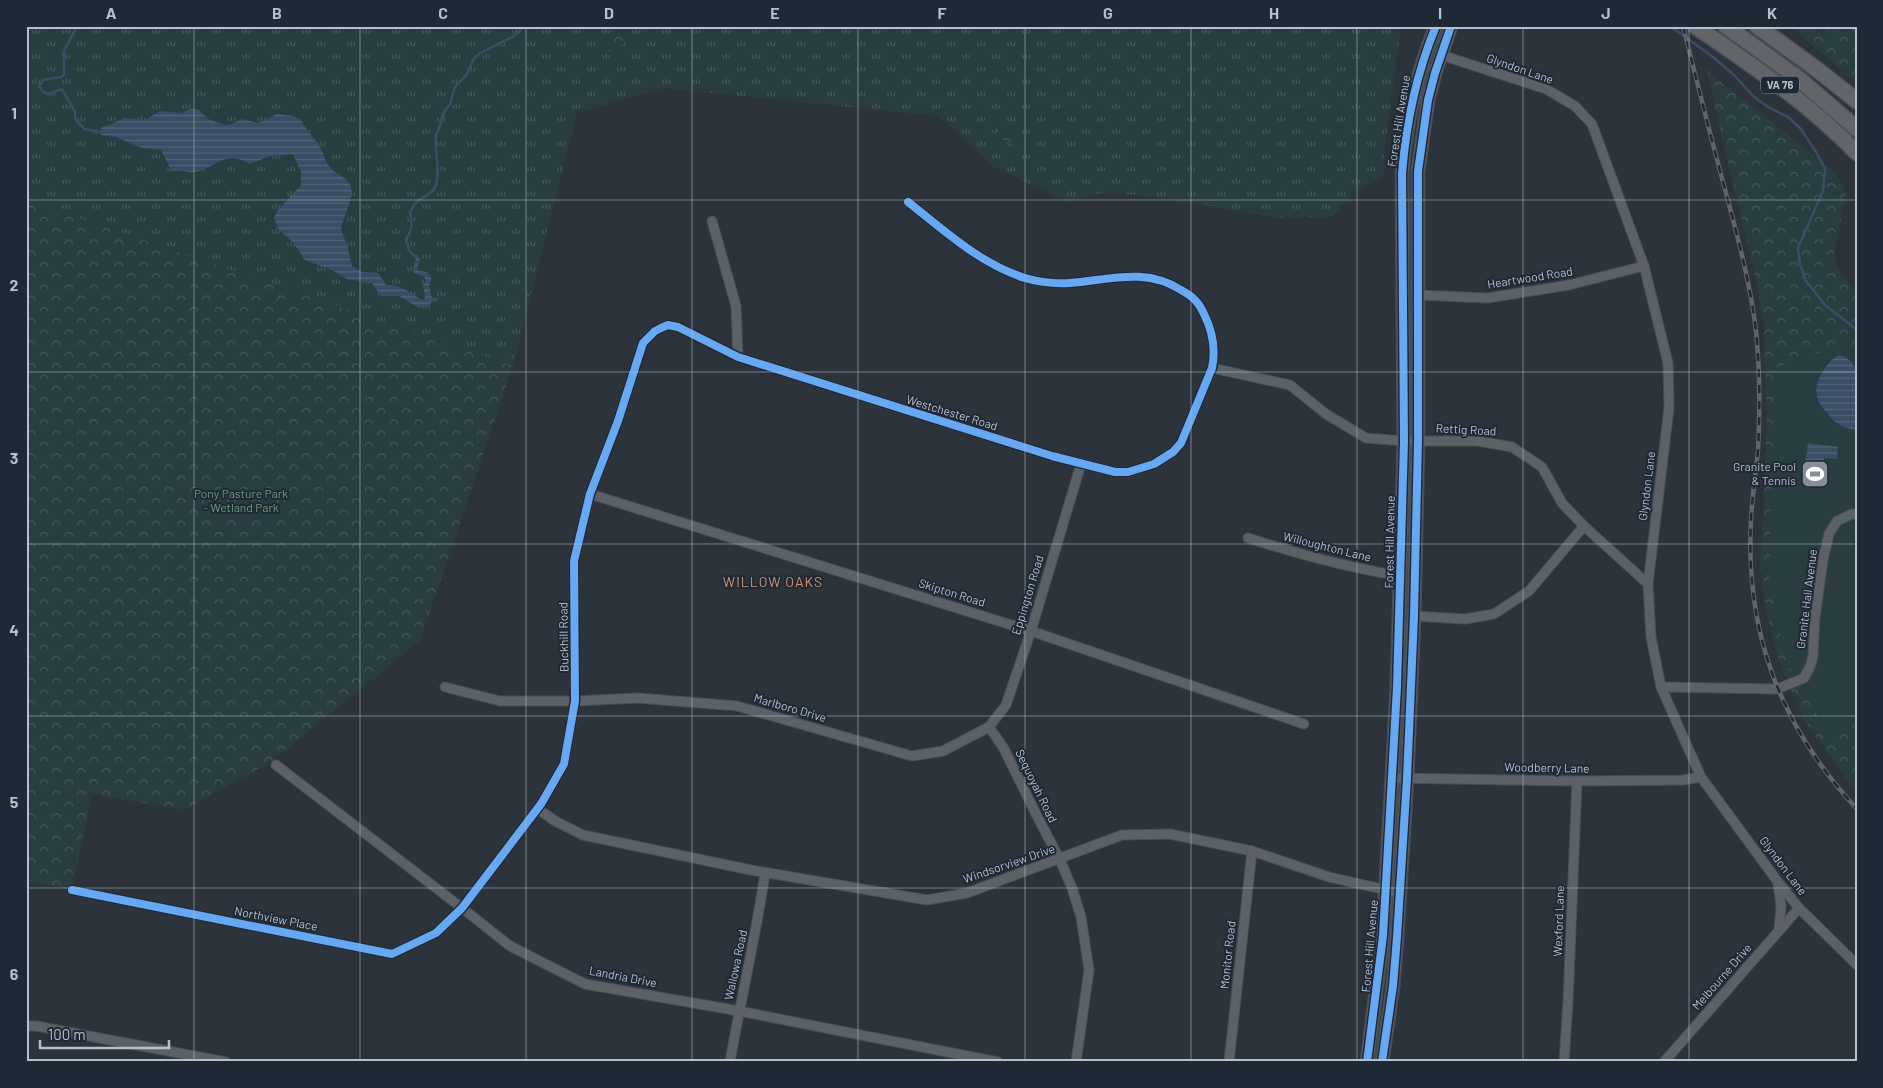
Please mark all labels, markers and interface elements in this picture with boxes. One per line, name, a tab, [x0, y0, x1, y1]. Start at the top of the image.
text: A	[106, 3, 117, 22]
text: B	[272, 3, 282, 22]
text: C	[438, 3, 448, 22]
text: D	[604, 3, 614, 22]
text: E	[770, 3, 780, 22]
text: F	[938, 3, 947, 22]
text: G	[1103, 3, 1113, 22]
text: H	[1269, 3, 1279, 22]
text: I	[1438, 3, 1442, 22]
text: J	[1601, 3, 1611, 22]
text: K	[1767, 3, 1777, 22]
street label: Glyndon Lane	[1485, 50, 1556, 86]
street label: Forest Hill Avenue	[1384, 74, 1412, 168]
road number: VA 76	[1761, 76, 1799, 94]
text: 1	[11, 103, 17, 122]
street label: Heartwood Road	[1486, 263, 1574, 291]
text: 2	[10, 275, 19, 294]
street label: Westchester Road	[905, 391, 1000, 433]
street label: Rettig Road	[1435, 420, 1497, 438]
text: 3	[10, 448, 18, 467]
street label: Glyndon Lane	[1635, 450, 1657, 521]
place label: Granite Pool & Tennis	[1733, 459, 1796, 487]
sports icon: Granite Pool & Tennis	[1800, 459, 1830, 489]
park label: Pony Pasture Park - Wetland Park	[194, 486, 288, 514]
street label: Forest Hill Avenue	[1381, 495, 1397, 589]
street label: Willoughton Lane	[1282, 528, 1373, 564]
street label: Granite Hall Avenue	[1793, 548, 1819, 650]
street label: Eppington Road	[1008, 553, 1046, 636]
district label: WILLOW OAKS	[723, 573, 823, 590]
street label: Skipton Road	[917, 575, 987, 609]
street label: Buckhill Road	[555, 602, 571, 672]
text: 4	[9, 620, 19, 639]
street label: Marlboro Drive	[752, 690, 828, 724]
street label: Sequoyah Road	[1013, 747, 1061, 824]
street label: Woodberry Lane	[1504, 759, 1590, 775]
text: 5	[10, 792, 19, 811]
street label: Glyndon Lane	[1757, 833, 1810, 897]
street label: Windsorview Drive	[961, 841, 1057, 885]
street label: Wexford Lane	[1550, 885, 1566, 957]
street label: Forest Hill Avenue	[1358, 899, 1380, 993]
street label: Northview Place	[233, 903, 319, 933]
street label: Monitor Road	[1216, 920, 1238, 990]
street label: Wallowa Road	[721, 928, 749, 1001]
street label: Melbourne Drive	[1689, 940, 1754, 1012]
street label: Landria Drive	[588, 963, 658, 989]
text: 6	[10, 964, 19, 983]
scale bar	[40, 1018, 169, 1050]
text: 100 m	[48, 1025, 86, 1043]

